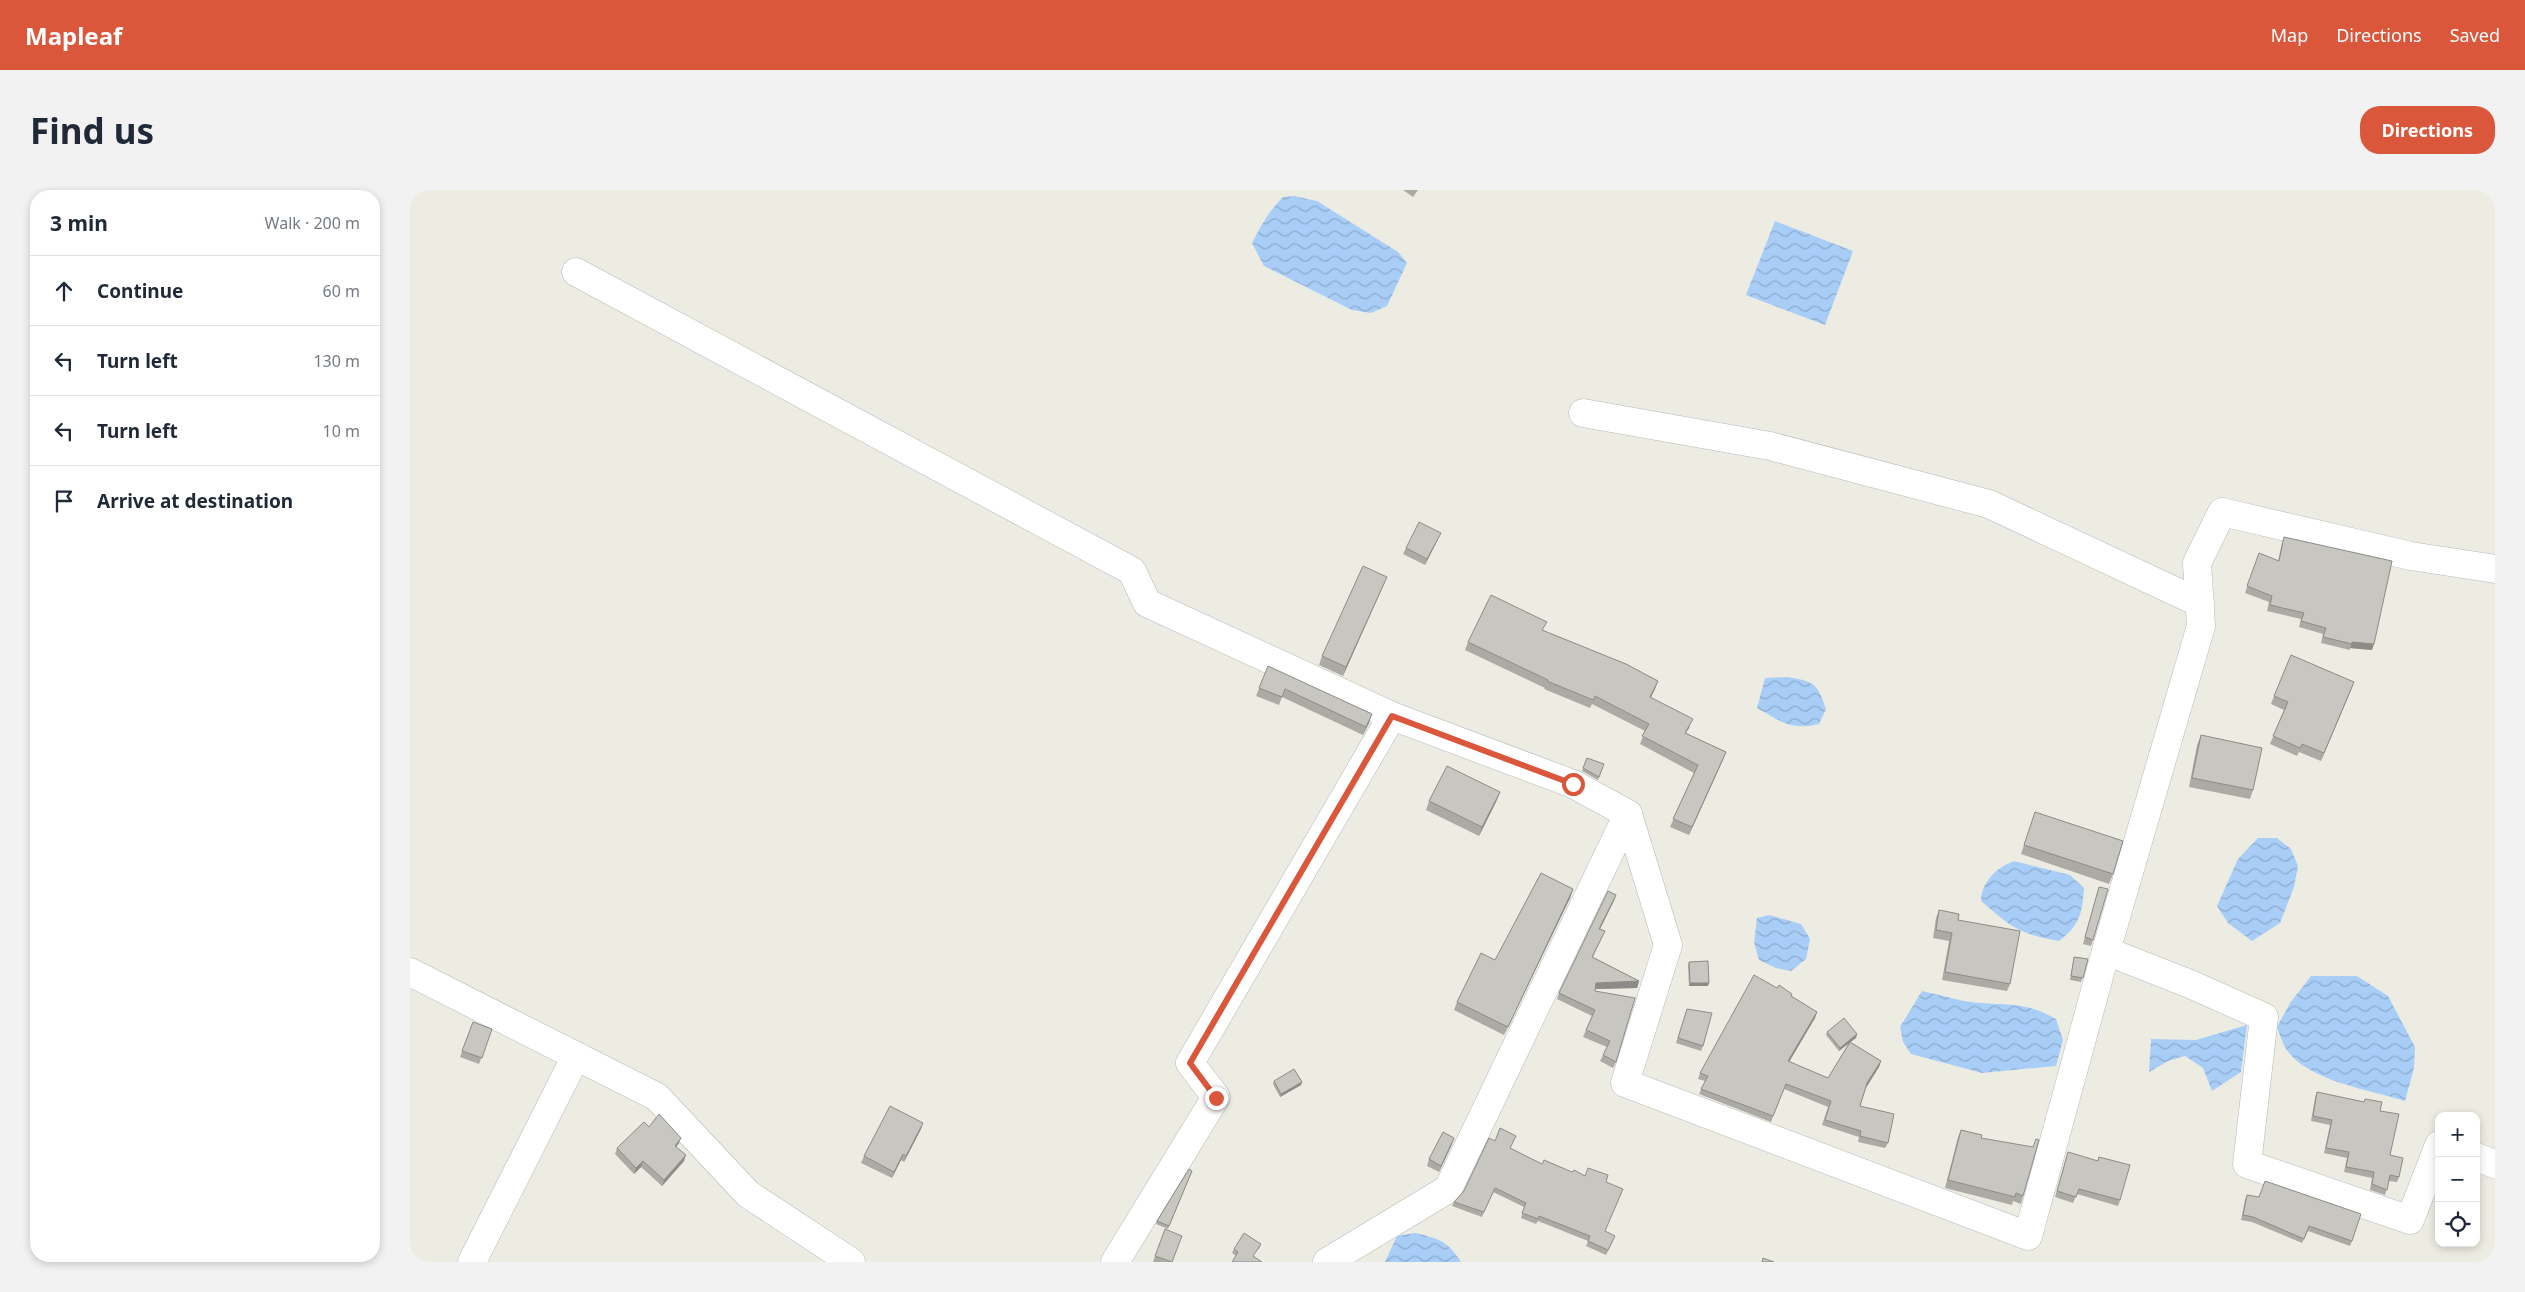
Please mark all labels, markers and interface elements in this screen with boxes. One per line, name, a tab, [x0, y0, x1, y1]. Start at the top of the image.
text: Mapleaf	[25, 19, 122, 52]
text: Map	[2271, 23, 2308, 47]
text: Directions	[2336, 23, 2422, 47]
text: Saved	[2450, 23, 2500, 47]
button: Directions	[2360, 106, 2495, 154]
text: Find us	[30, 107, 154, 154]
text: 3 min	[50, 209, 108, 237]
text: Walk · 200 m	[265, 212, 360, 234]
icon: ahead	[50, 277, 78, 305]
text: Continue	[97, 278, 183, 304]
text: 60 m	[323, 280, 360, 302]
icon: left	[50, 347, 78, 375]
text: Turn left	[97, 348, 178, 374]
text: 130 m	[313, 350, 360, 372]
icon: left	[50, 417, 78, 445]
text: Turn left	[97, 418, 178, 444]
text: 10 m	[323, 420, 360, 442]
icon: arrive	[50, 487, 78, 515]
text: Arrive at destination	[97, 488, 293, 514]
route start	[1562, 773, 1585, 796]
route end	[1205, 1087, 1228, 1110]
map controls	[2435, 1112, 2480, 1247]
button: +	[2435, 1112, 2480, 1157]
button: −	[2435, 1157, 2480, 1202]
button: locate	[2435, 1202, 2480, 1247]

